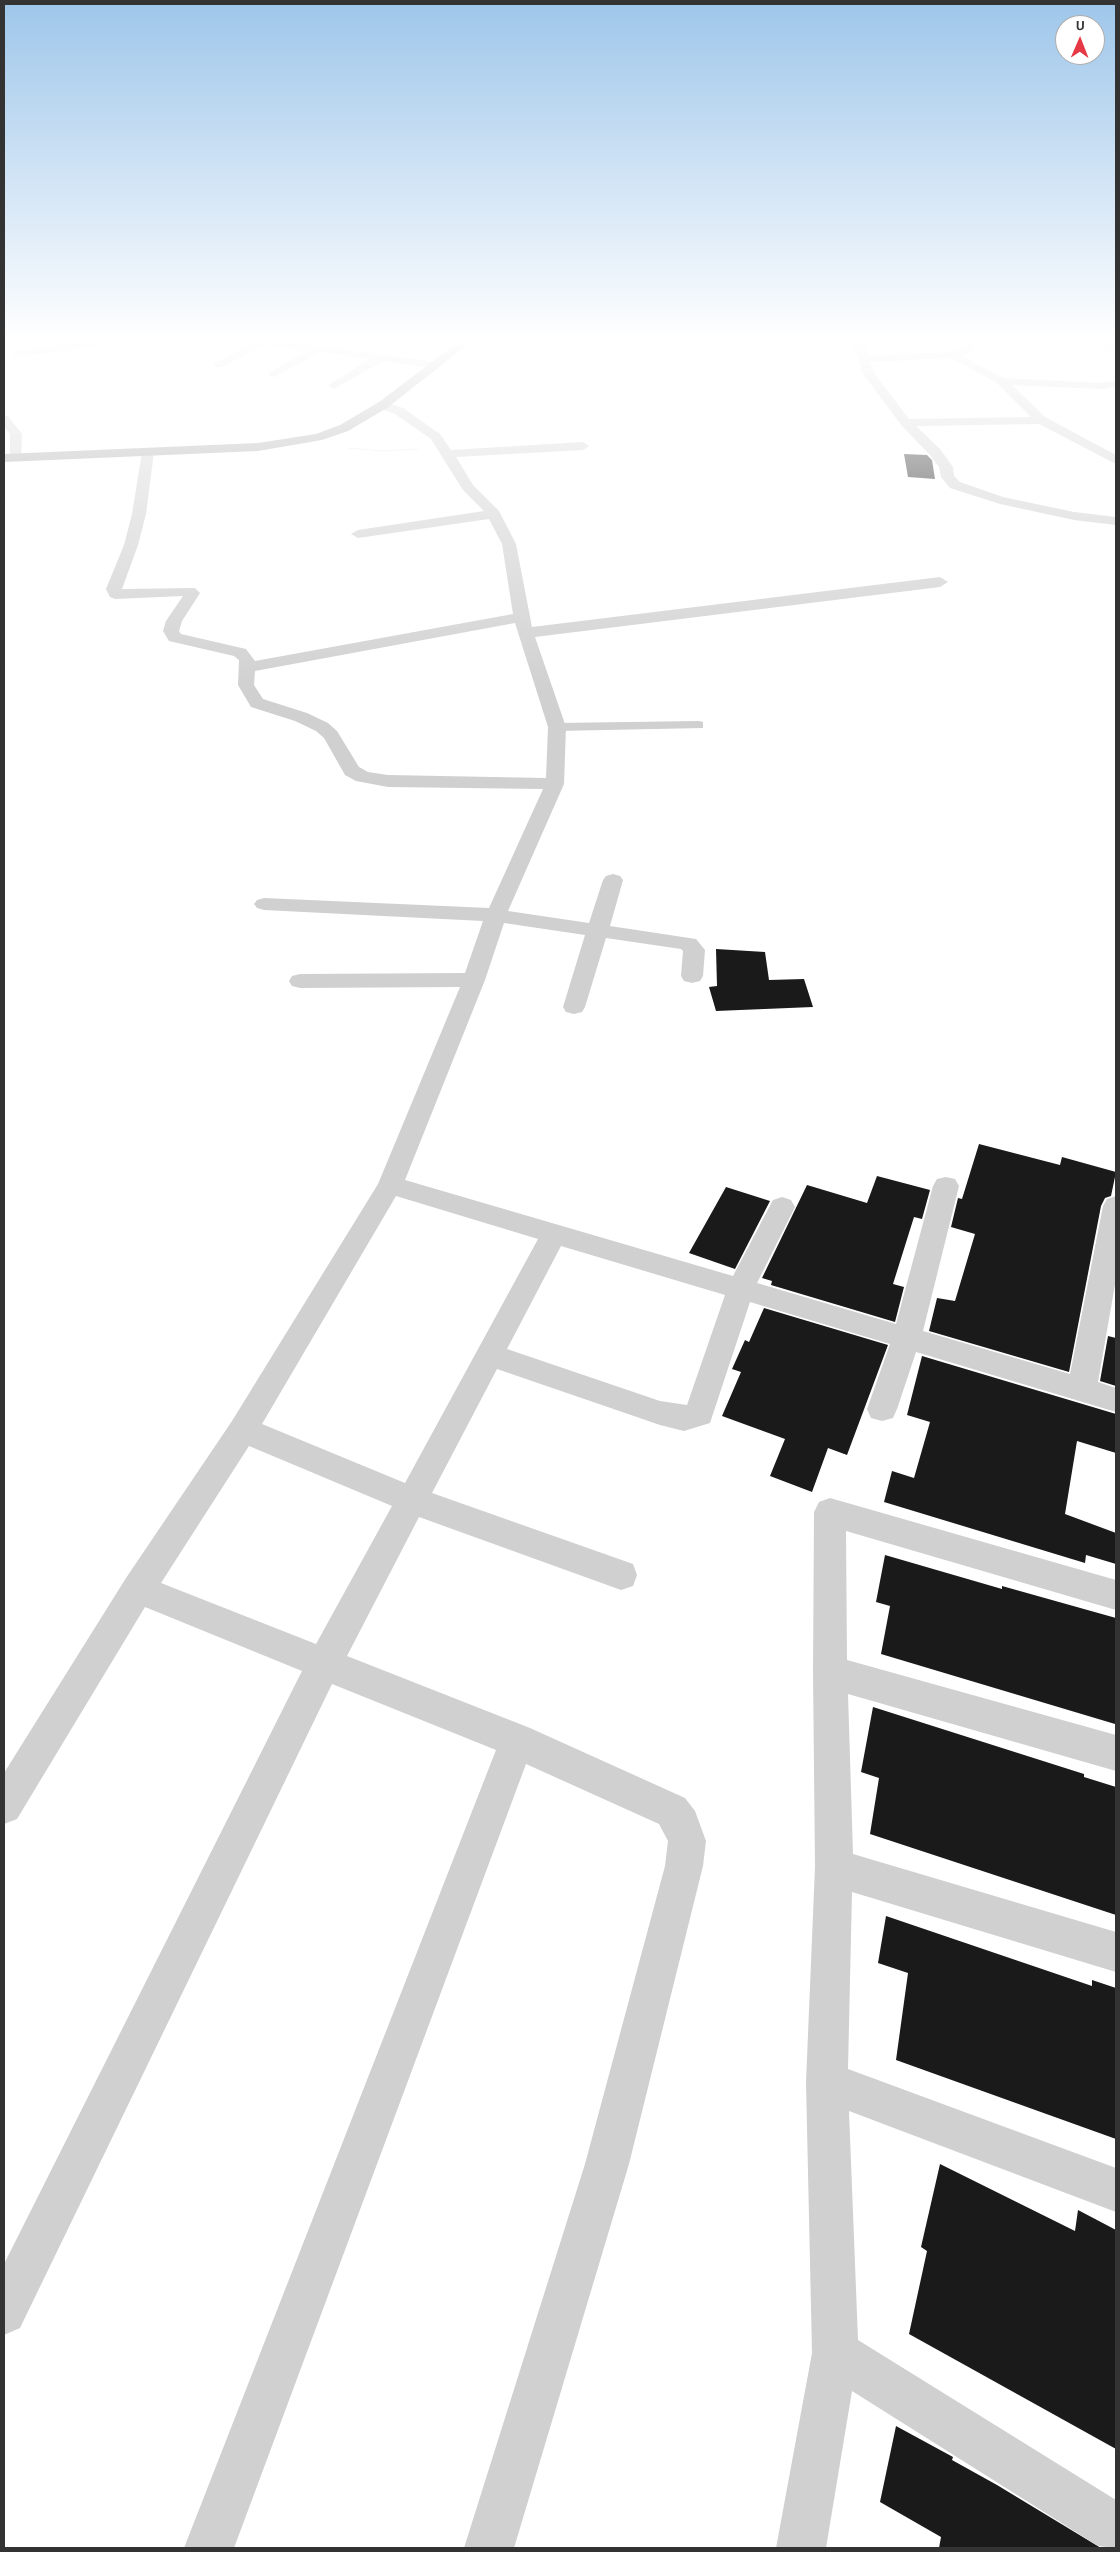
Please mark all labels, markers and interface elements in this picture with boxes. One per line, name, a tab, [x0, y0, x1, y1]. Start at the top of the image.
north arrow	[1055, 15, 1105, 65]
text: U	[1076, 19, 1085, 33]

